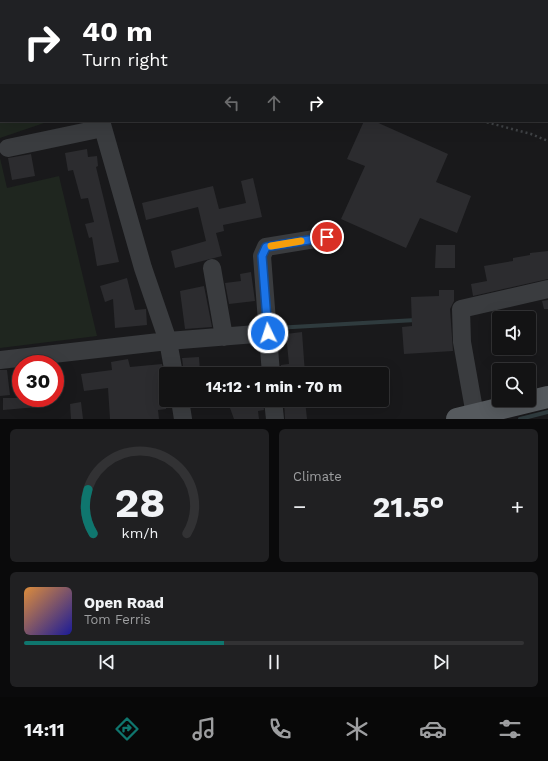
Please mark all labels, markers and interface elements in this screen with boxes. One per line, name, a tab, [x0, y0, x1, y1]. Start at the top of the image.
text: 40 m	[82, 15, 152, 48]
icon: right	[16, 16, 68, 68]
text: Turn right	[82, 49, 168, 70]
icon: left	[221, 92, 243, 114]
icon: ahead	[263, 92, 285, 114]
icon: right	[305, 92, 327, 114]
pin	[310, 220, 344, 254]
icon: arrive	[316, 226, 338, 248]
map controls	[492, 311, 536, 407]
button: sound	[492, 311, 536, 355]
position arrow	[247, 312, 289, 354]
speed limit sign: 30	[12, 355, 64, 407]
button: search	[492, 363, 536, 407]
text: 14:12 · 1 min · 70 m	[206, 378, 342, 396]
text: Climate	[293, 469, 342, 484]
text: 28	[114, 477, 165, 526]
text: 21.5°	[373, 489, 444, 524]
text: −	[293, 494, 306, 519]
text: +	[511, 494, 524, 519]
text: km/h	[121, 524, 158, 540]
text: Open Road	[84, 594, 164, 612]
text: Tom Ferris	[84, 612, 151, 627]
icon: previous	[96, 651, 118, 673]
icon: pause	[263, 651, 285, 673]
icon: next	[430, 651, 452, 673]
icon: directions	[113, 715, 141, 743]
icon: music	[190, 715, 218, 743]
icon: phone	[266, 715, 294, 743]
icon: climate	[343, 715, 371, 743]
icon: car	[419, 715, 447, 743]
icon: filters	[496, 715, 524, 743]
text: 14:11	[24, 719, 65, 740]

